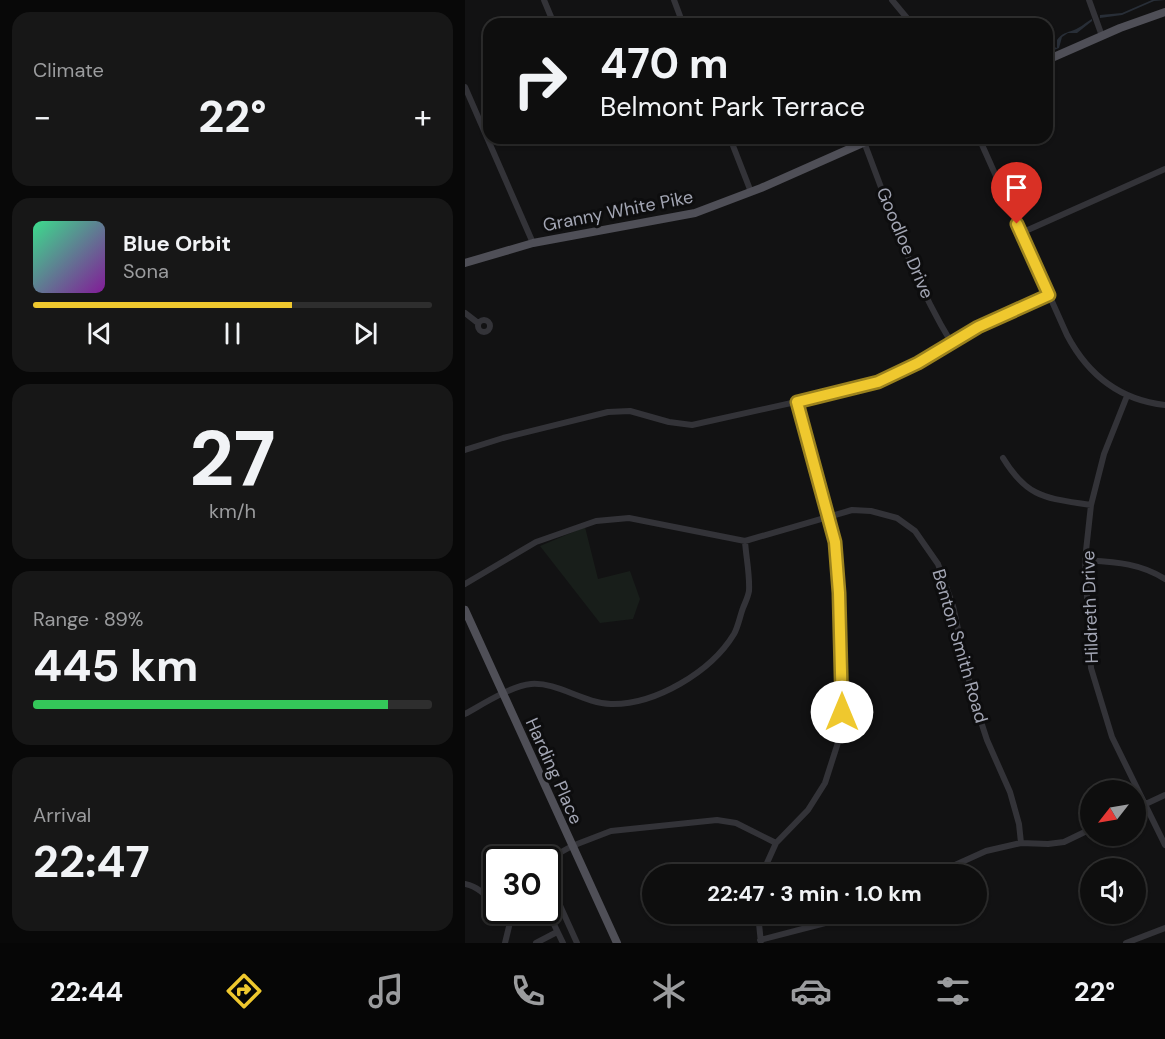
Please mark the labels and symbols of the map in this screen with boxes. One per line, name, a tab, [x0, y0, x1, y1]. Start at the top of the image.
pin	[991, 162, 1042, 224]
street label: Goodloe Drive	[871, 184, 939, 302]
street label: Granny White Pike	[541, 185, 695, 237]
street label: Hildreth Drive	[1076, 550, 1104, 664]
street label: Benton Smith Road	[927, 566, 993, 726]
position arrow	[810, 680, 874, 744]
street label: Harding Place	[520, 714, 588, 828]
north arrow	[1080, 780, 1146, 846]
speed limit sign: 30	[483, 846, 561, 924]

